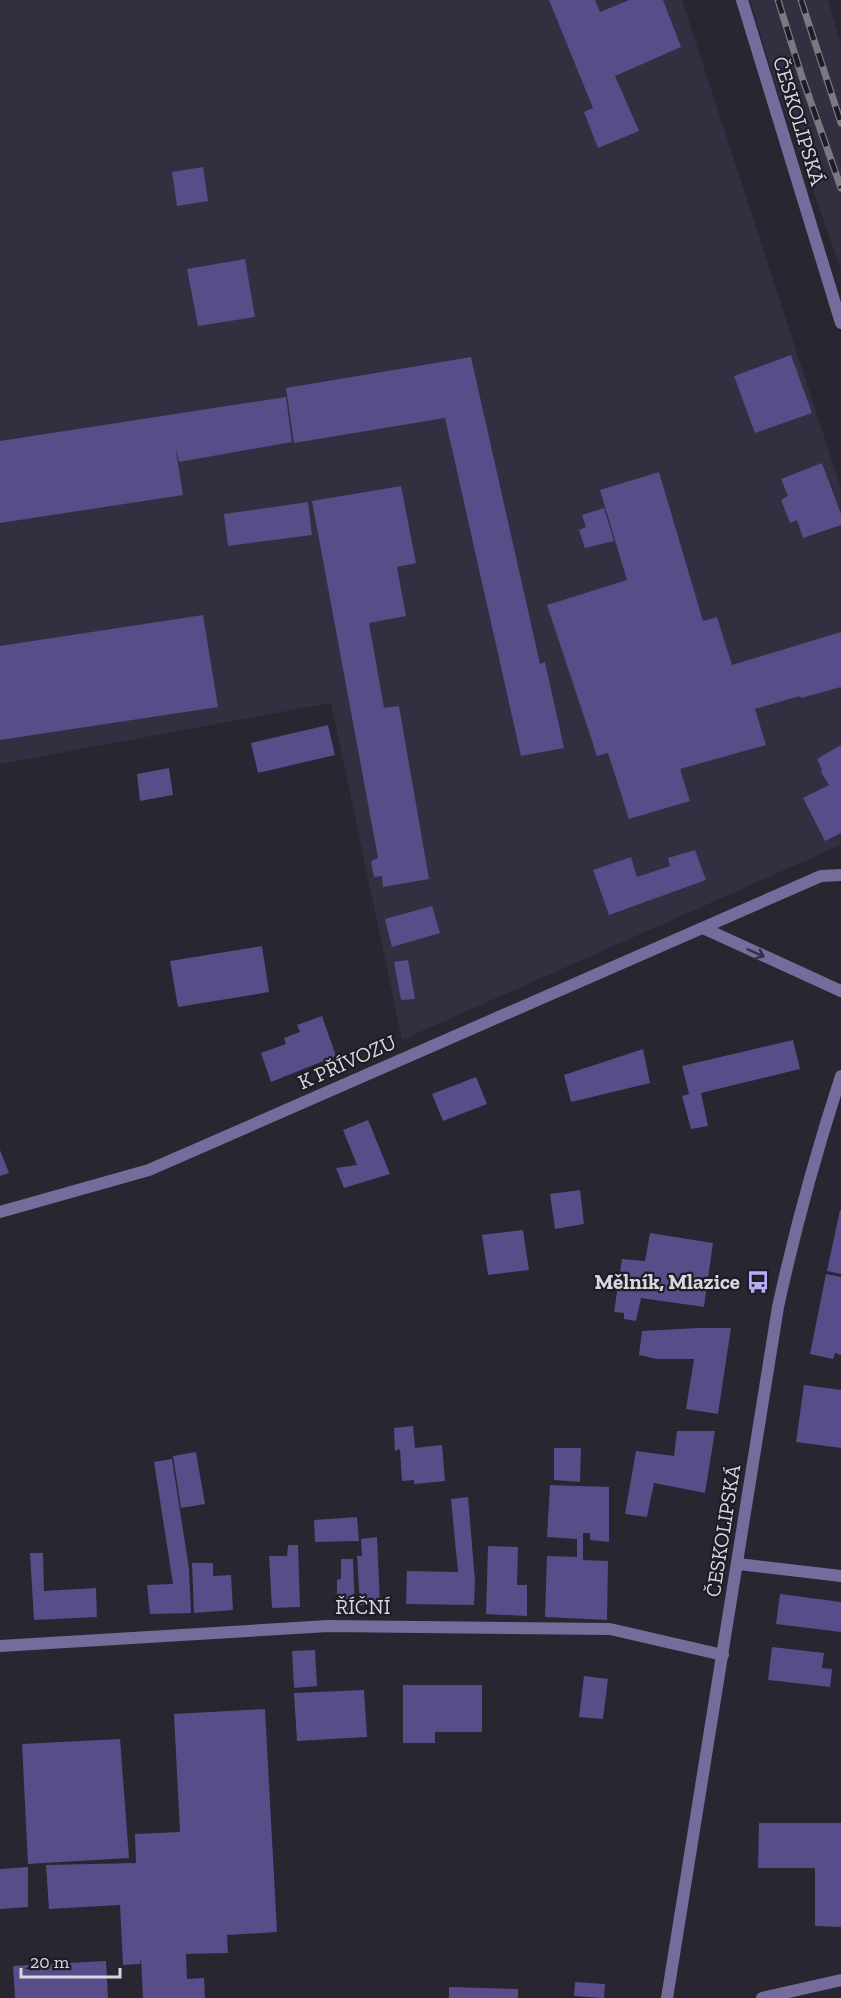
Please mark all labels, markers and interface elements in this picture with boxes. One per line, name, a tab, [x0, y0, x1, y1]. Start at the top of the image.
street label: ČESKOLIPSKÁ	[768, 53, 831, 189]
one-way arrow	[747, 947, 765, 959]
street label: K PŘÍVOZU	[294, 1029, 400, 1094]
place label: Mělník, Mlazice	[595, 1269, 740, 1294]
bus stop icon: Mělník, Mlazice	[745, 1269, 771, 1295]
street label: ČESKOLIPSKÁ	[700, 1463, 745, 1599]
street label: ŘÍČNÍ	[335, 1594, 391, 1619]
scale bar	[21, 1941, 120, 1979]
text: 20 m	[30, 1951, 70, 1973]

